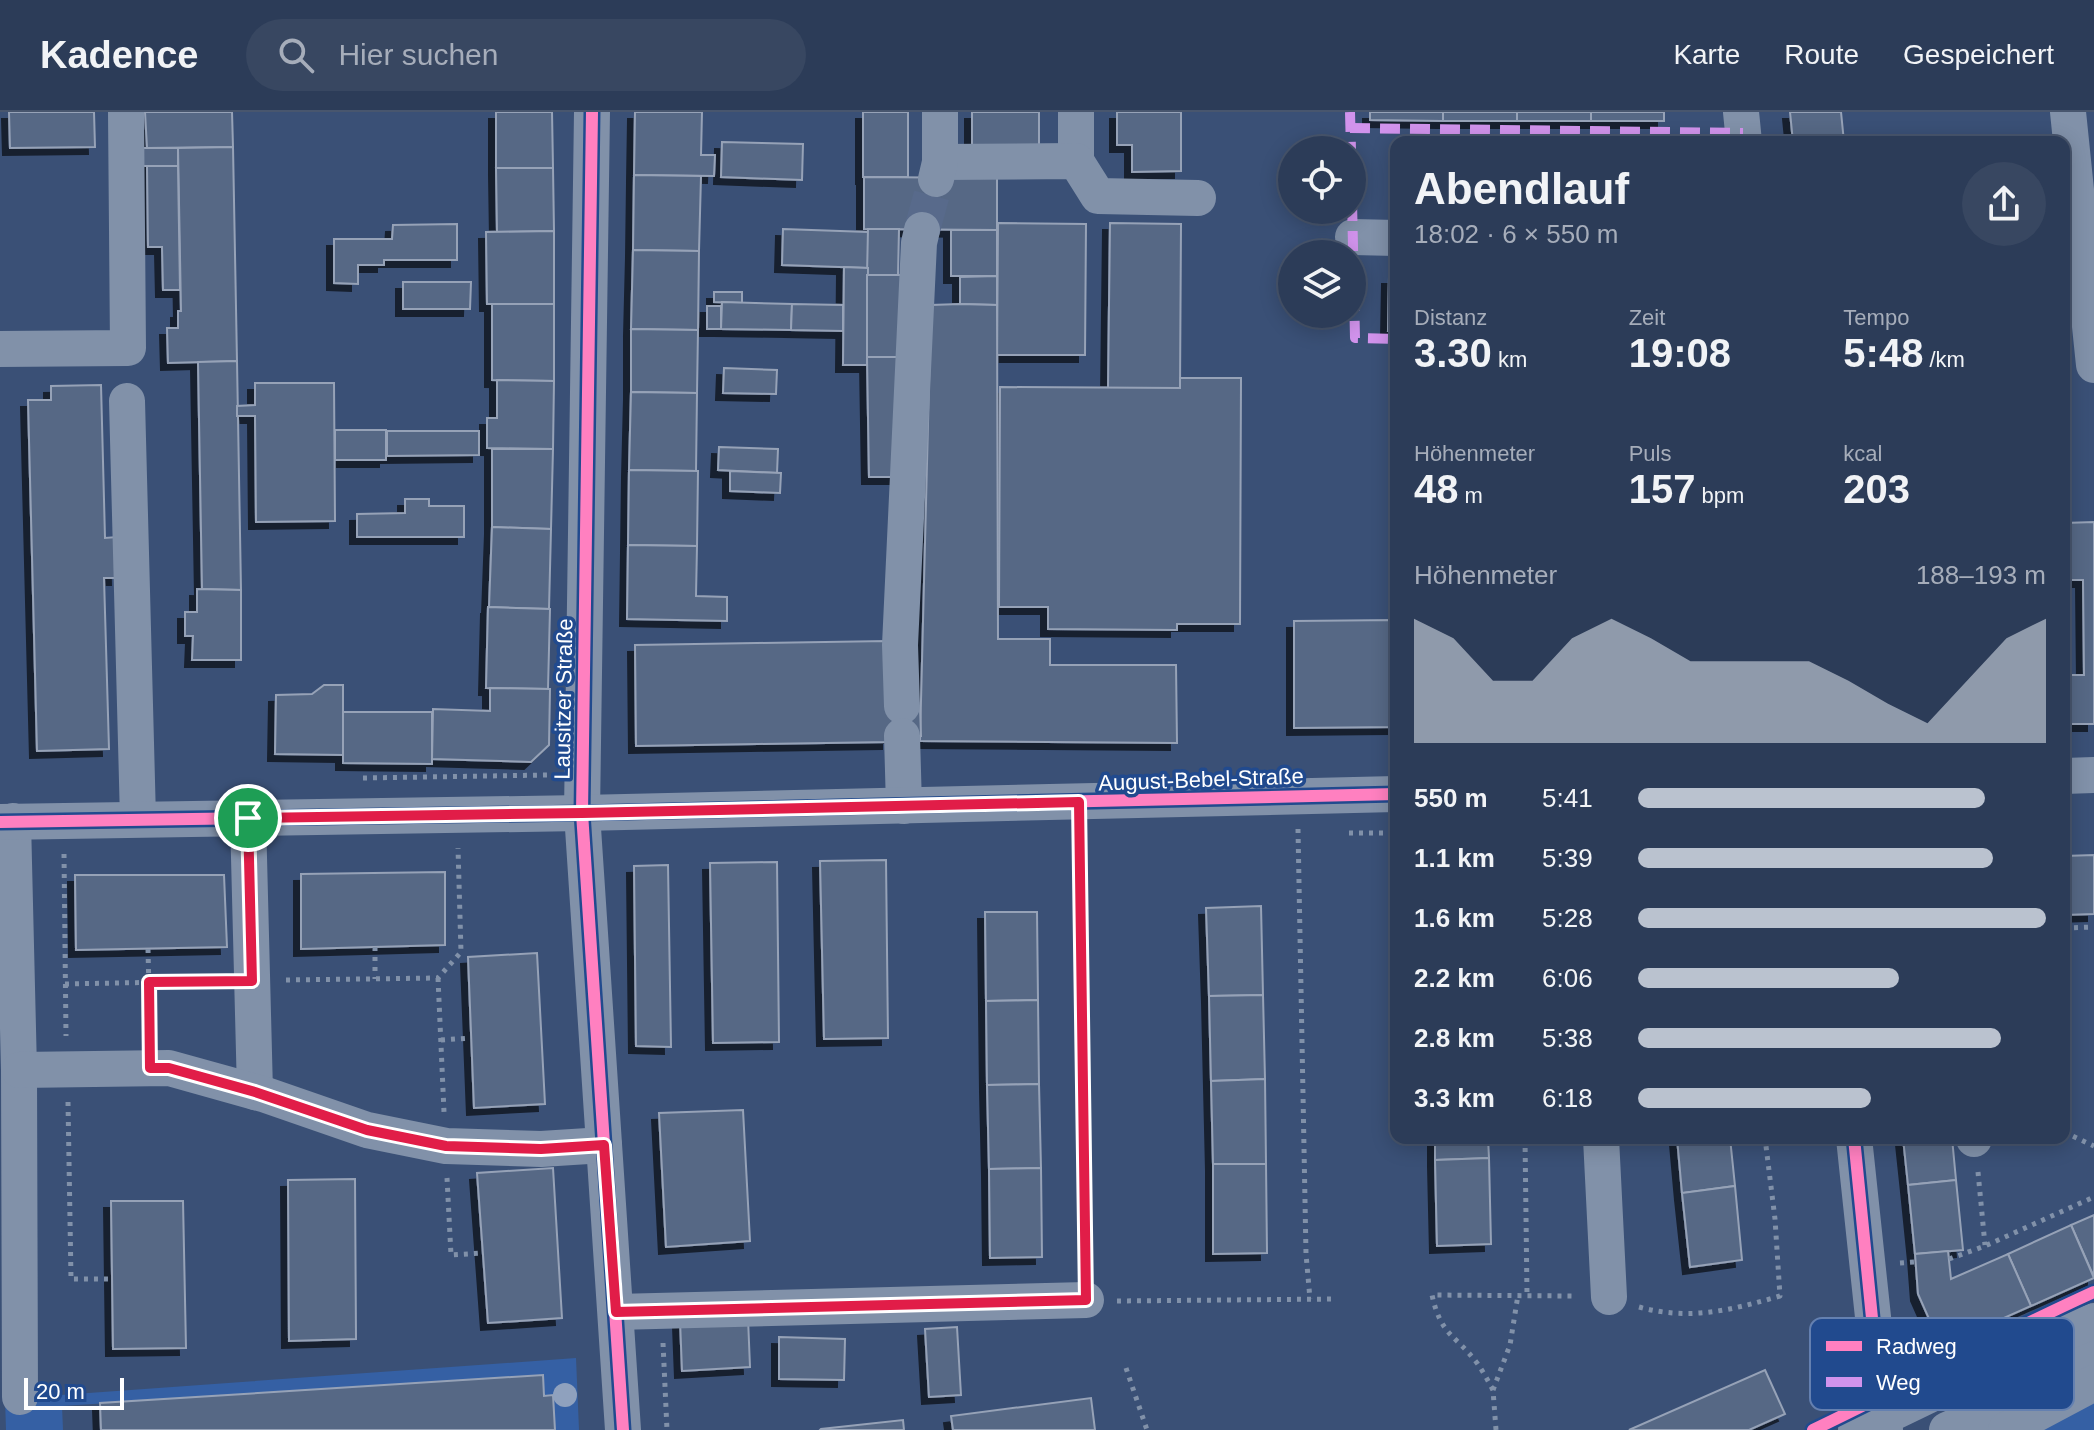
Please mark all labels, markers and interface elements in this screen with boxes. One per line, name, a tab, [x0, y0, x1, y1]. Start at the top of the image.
search box	[246, 19, 806, 91]
icon: search	[274, 33, 318, 77]
text: Kadence	[40, 34, 198, 76]
text: Hier suchen	[338, 38, 498, 71]
text: Karte	[1673, 39, 1740, 70]
text: Route	[1784, 39, 1859, 70]
text: Gespeichert	[1903, 39, 2054, 70]
map controls	[1278, 136, 1366, 328]
button: locate	[1278, 136, 1366, 224]
button: share	[1962, 162, 2046, 246]
text: Abendlauf	[1414, 164, 1629, 213]
text: 18:02 · 6 × 550 m	[1414, 219, 1619, 249]
button: layers	[1278, 240, 1366, 328]
text: Distanz	[1414, 305, 1487, 330]
text: Zeit	[1629, 305, 1665, 330]
text: Tempo	[1843, 305, 1909, 330]
text: 3.30	[1414, 331, 1492, 375]
text: 19:08	[1629, 331, 1731, 375]
text: 5:48	[1843, 331, 1923, 375]
text: km	[1492, 347, 1527, 372]
text: /km	[1923, 347, 1965, 372]
text: Höhenmeter	[1414, 441, 1535, 466]
text: Puls	[1629, 441, 1671, 466]
text: kcal	[1843, 441, 1882, 466]
text: 48	[1414, 467, 1459, 511]
text: 157	[1629, 467, 1695, 511]
text: 203	[1843, 467, 1910, 511]
text: m	[1459, 483, 1483, 508]
text: bpm	[1695, 483, 1744, 508]
text: Höhenmeter	[1414, 560, 1557, 590]
text: 188–193 m	[1916, 560, 2046, 590]
street label: Lausitzer Straße	[550, 618, 577, 780]
street label: August-Bebel-Straße	[1098, 763, 1304, 796]
text: 550 m	[1414, 783, 1488, 813]
text: 5:41	[1542, 783, 1593, 813]
pin	[214, 784, 282, 852]
icon: arrive	[226, 796, 270, 840]
text: 1.1 km	[1414, 843, 1495, 873]
text: 5:39	[1542, 843, 1593, 873]
text: 1.6 km	[1414, 903, 1495, 933]
text: 5:28	[1542, 903, 1593, 933]
text: 2.2 km	[1414, 963, 1495, 993]
text: 6:06	[1542, 963, 1593, 993]
text: 2.8 km	[1414, 1023, 1495, 1053]
text: 5:38	[1542, 1023, 1593, 1053]
text: 3.3 km	[1414, 1083, 1495, 1113]
text: 6:18	[1542, 1083, 1593, 1113]
legend	[1810, 1318, 2074, 1410]
text: Radweg	[1876, 1334, 1957, 1359]
text: Weg	[1876, 1370, 1921, 1395]
scale bar	[24, 1374, 124, 1410]
text: 20 m	[36, 1379, 85, 1404]

